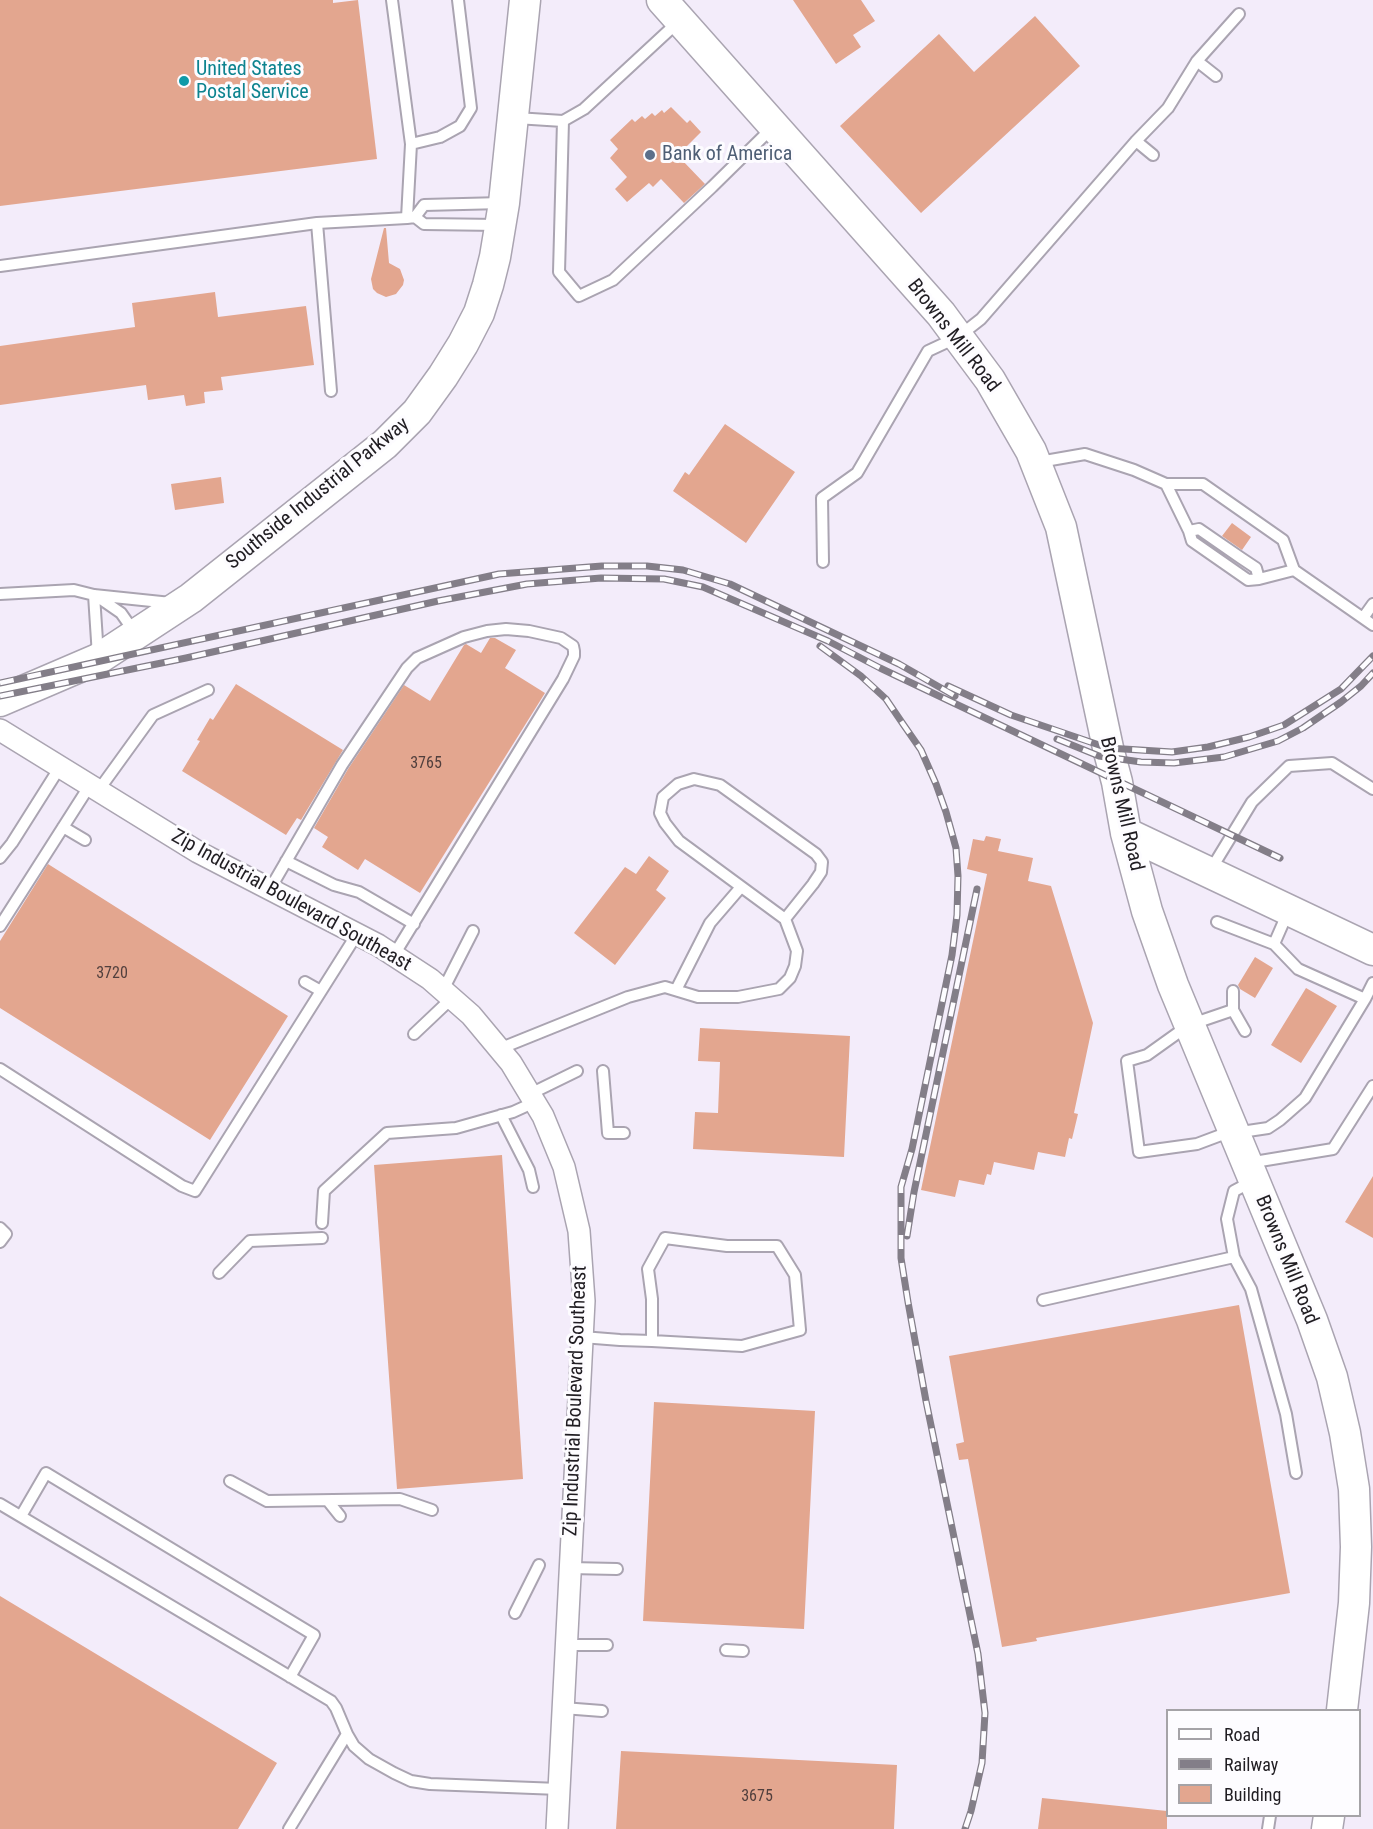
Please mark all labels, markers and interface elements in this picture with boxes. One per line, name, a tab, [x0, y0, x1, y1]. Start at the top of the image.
place label: United States Postal Service	[196, 58, 309, 105]
marker: United States Postal Service	[177, 74, 191, 88]
place label: Bank of America	[662, 143, 792, 167]
marker: Bank of America	[643, 148, 657, 162]
street label: Browns Mill Road	[901, 275, 1005, 397]
street label: Southside Industrial Parkway	[222, 413, 414, 575]
street label: Browns Mill Road	[1094, 735, 1148, 873]
house number: 3765	[410, 754, 442, 774]
street label: Zip Industrial Boulevard Southeast	[167, 825, 415, 977]
house number: 3720	[96, 964, 128, 984]
street label: Browns Mill Road	[1249, 1192, 1323, 1328]
street label: Zip Industrial Boulevard Southeast	[559, 1265, 593, 1537]
legend	[1166, 1709, 1361, 1817]
text: Road	[1224, 1724, 1260, 1745]
text: Railway	[1224, 1754, 1278, 1775]
text: Building	[1224, 1784, 1281, 1805]
house number: 3675	[741, 1787, 773, 1807]

